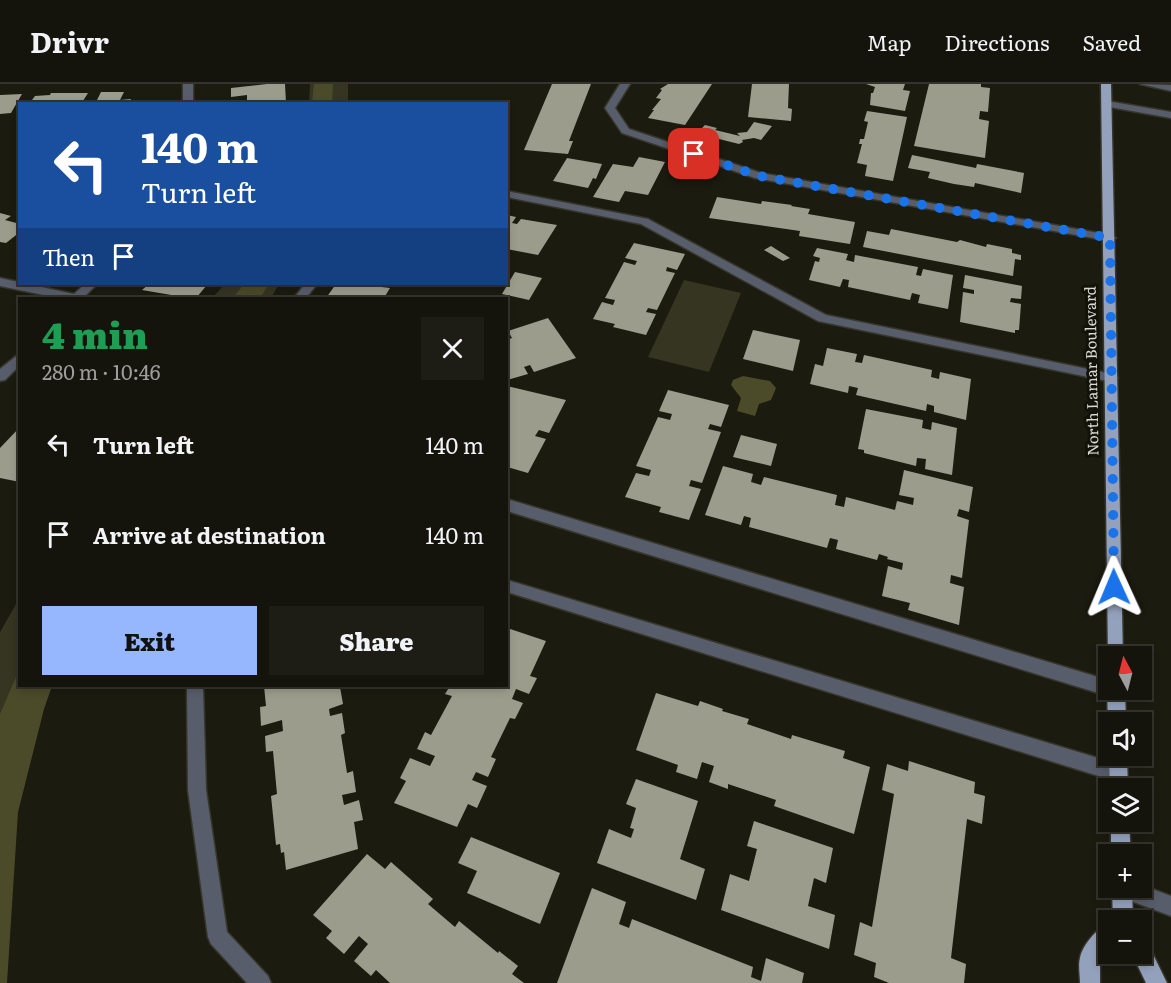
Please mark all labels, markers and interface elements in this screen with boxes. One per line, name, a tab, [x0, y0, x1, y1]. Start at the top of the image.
text: Drivr	[30, 20, 109, 62]
text: Map	[867, 26, 912, 57]
text: Directions	[945, 26, 1050, 57]
text: Saved	[1083, 26, 1141, 57]
text: 140 m	[141, 114, 258, 176]
icon: left	[42, 126, 120, 204]
pin	[668, 128, 719, 179]
icon: arrive	[677, 137, 710, 170]
text: Turn left	[141, 171, 256, 211]
text: Then	[42, 240, 95, 273]
icon: arrive	[107, 240, 140, 273]
street label: North Lamar Boulevard	[1078, 286, 1103, 456]
text: 4 min	[42, 307, 148, 360]
button: close	[421, 317, 484, 380]
text: 280 m · 10:46	[42, 356, 161, 386]
icon: left	[42, 428, 75, 461]
text: Turn left	[93, 428, 194, 461]
text: 140 m	[425, 428, 484, 461]
icon: arrive	[42, 518, 75, 551]
text: Arrive at destination	[93, 518, 326, 551]
text: 140 m	[425, 518, 484, 551]
position arrow	[1082, 555, 1146, 619]
button: Exit	[42, 606, 257, 675]
button: Share	[269, 606, 484, 675]
north arrow	[1098, 646, 1152, 700]
map controls	[1098, 646, 1152, 964]
button: sound	[1098, 712, 1152, 766]
button: layers	[1098, 778, 1152, 832]
button: +	[1098, 844, 1152, 898]
button: −	[1098, 910, 1152, 964]

